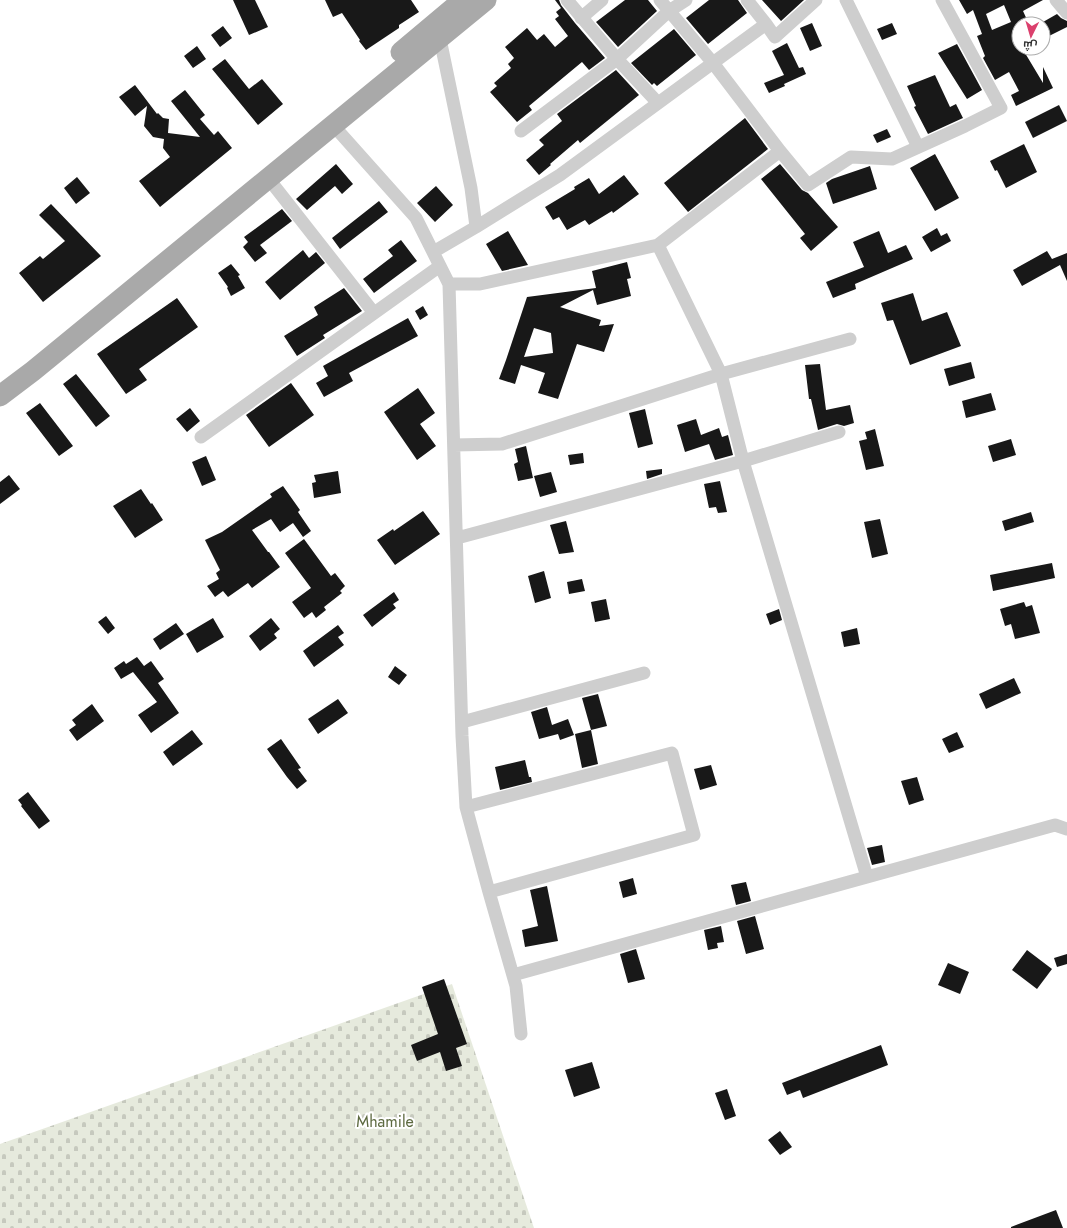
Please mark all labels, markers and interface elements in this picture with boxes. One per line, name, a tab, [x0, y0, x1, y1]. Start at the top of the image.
north arrow	[1011, 16, 1051, 56]
text: ش	[1022, 37, 1038, 55]
park label: Mhamile	[356, 1110, 414, 1133]

